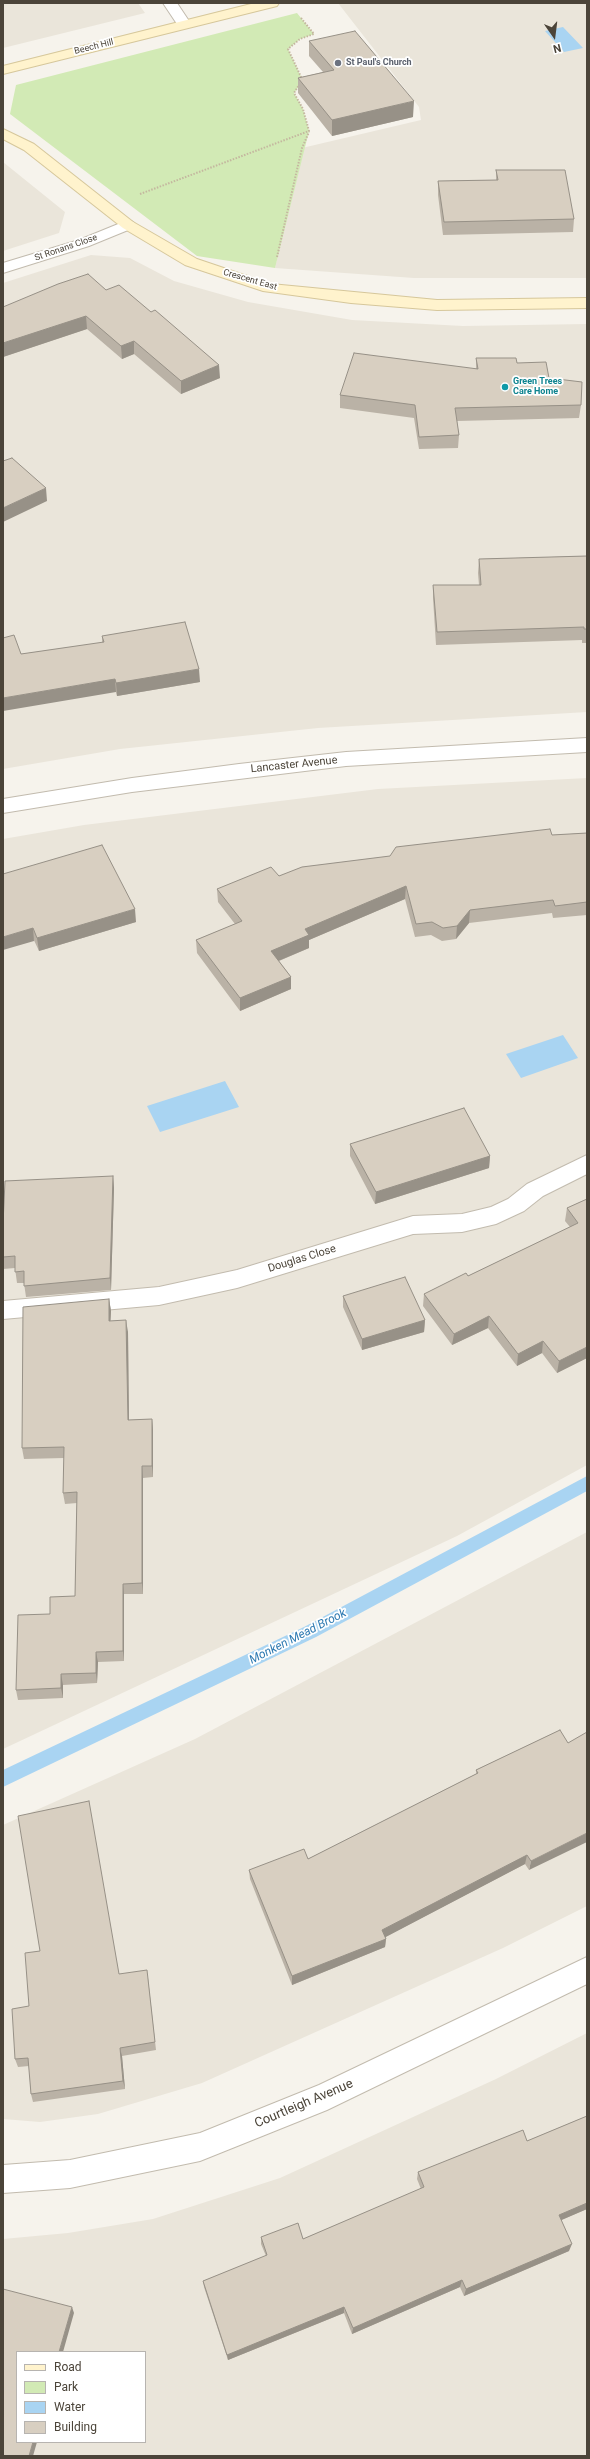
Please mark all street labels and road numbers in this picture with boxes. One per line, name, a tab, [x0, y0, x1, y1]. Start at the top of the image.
street label: Beech Hill	[73, 37, 115, 57]
street label: St Ronans Close	[33, 232, 99, 264]
street label: Crescent East	[222, 267, 278, 293]
street label: Lancaster Avenue	[250, 754, 338, 776]
street label: Douglas Close	[266, 1242, 338, 1276]
street label: Courtleigh Avenue	[252, 2076, 356, 2132]

